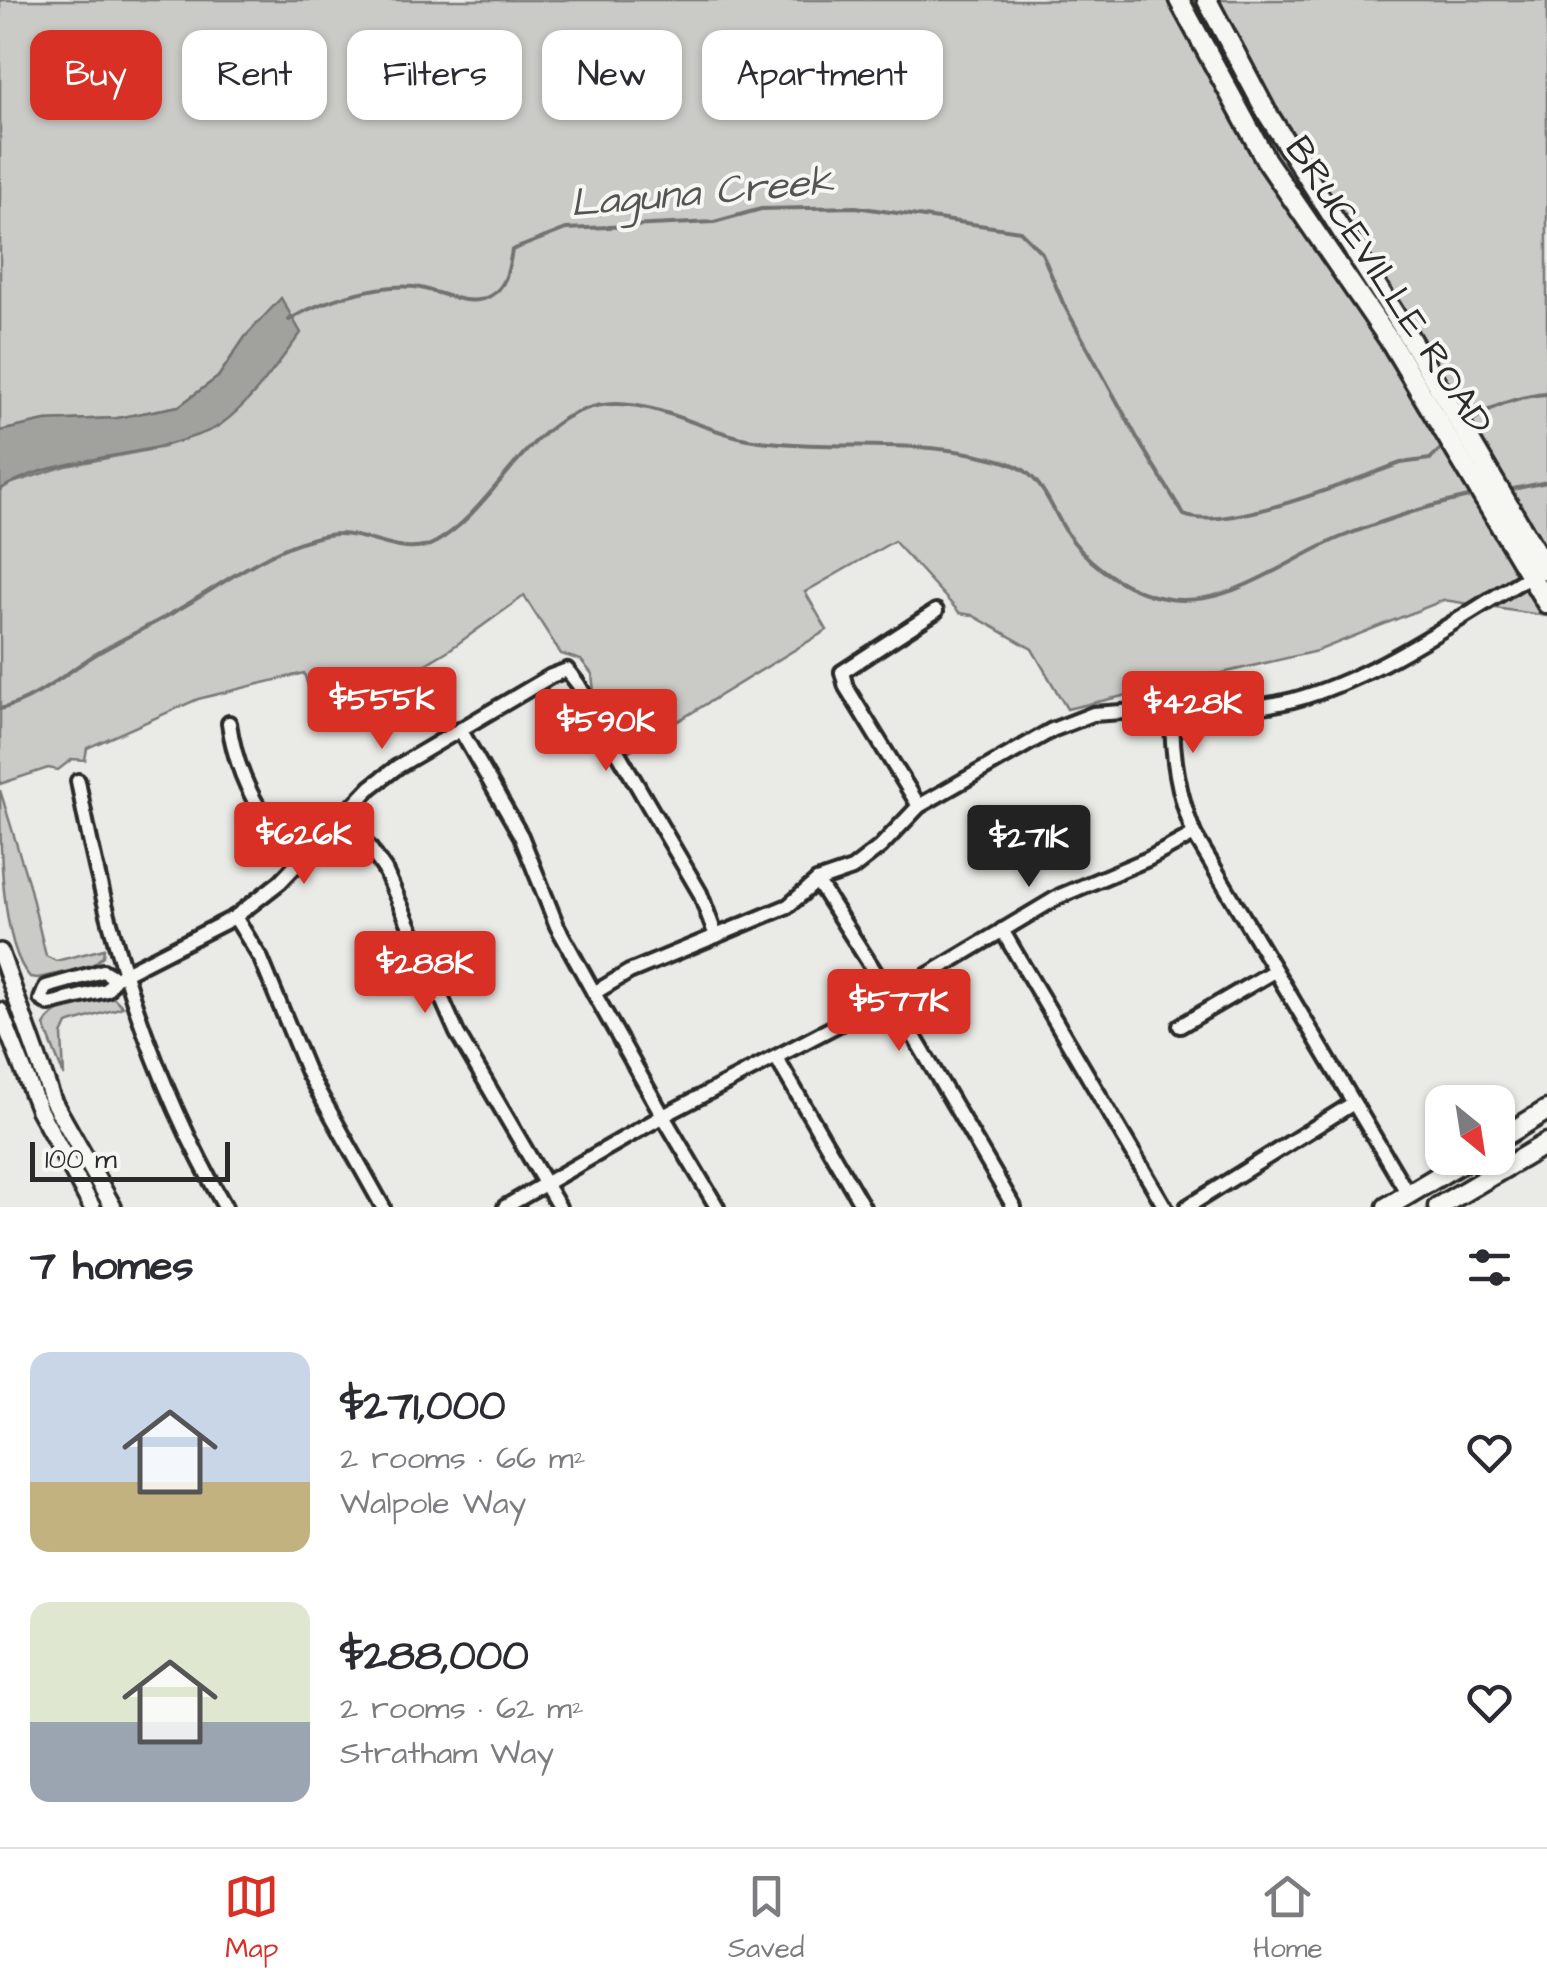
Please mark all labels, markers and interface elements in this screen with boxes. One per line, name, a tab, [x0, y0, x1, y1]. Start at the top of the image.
chip: Buy	[30, 30, 162, 120]
chip: Rent	[182, 30, 327, 120]
chip: Filters	[347, 30, 522, 120]
chip: New	[542, 30, 682, 120]
chip: Apartment	[702, 30, 943, 120]
street label: BRUCEVILLE ROAD	[1272, 127, 1504, 445]
water label: Laguna Creek	[568, 154, 837, 233]
pin: $555K	[312, 667, 452, 752]
pin: $428K	[1123, 671, 1263, 756]
text: $555K	[329, 677, 435, 722]
text: $428K	[1144, 681, 1242, 726]
pin: $590K	[536, 689, 676, 774]
text: $590K	[557, 699, 655, 744]
pin: $626K	[234, 802, 374, 887]
pin: $271K	[959, 805, 1099, 890]
text: $626K	[256, 812, 352, 857]
text: $271K	[989, 815, 1069, 860]
pin: $288K	[355, 931, 495, 1016]
text: $288K	[377, 941, 474, 986]
pin: $577K	[829, 969, 969, 1054]
text: $577K	[849, 979, 949, 1024]
north arrow	[1425, 1085, 1515, 1175]
map controls	[1425, 1085, 1515, 1175]
scale bar	[30, 1137, 230, 1182]
text: 100 m	[45, 1140, 117, 1179]
text: 7 homes	[30, 1238, 194, 1296]
icon: filters	[1462, 1240, 1517, 1295]
text: $271,000	[340, 1378, 506, 1436]
icon: home	[110, 1392, 230, 1512]
icon: heart	[1462, 1425, 1517, 1480]
text: 2 rooms · 66 m²	[340, 1436, 586, 1481]
text: Walpole Way	[340, 1481, 526, 1526]
text: $288,000	[340, 1628, 529, 1686]
icon: home	[110, 1642, 230, 1762]
icon: heart	[1462, 1675, 1517, 1730]
text: 2 rooms · 62 m²	[340, 1686, 584, 1731]
text: Stratham Way	[340, 1731, 554, 1776]
tab: Map	[224, 1869, 279, 1968]
tab: Saved	[728, 1869, 804, 1968]
tab: Home	[1253, 1869, 1323, 1968]

